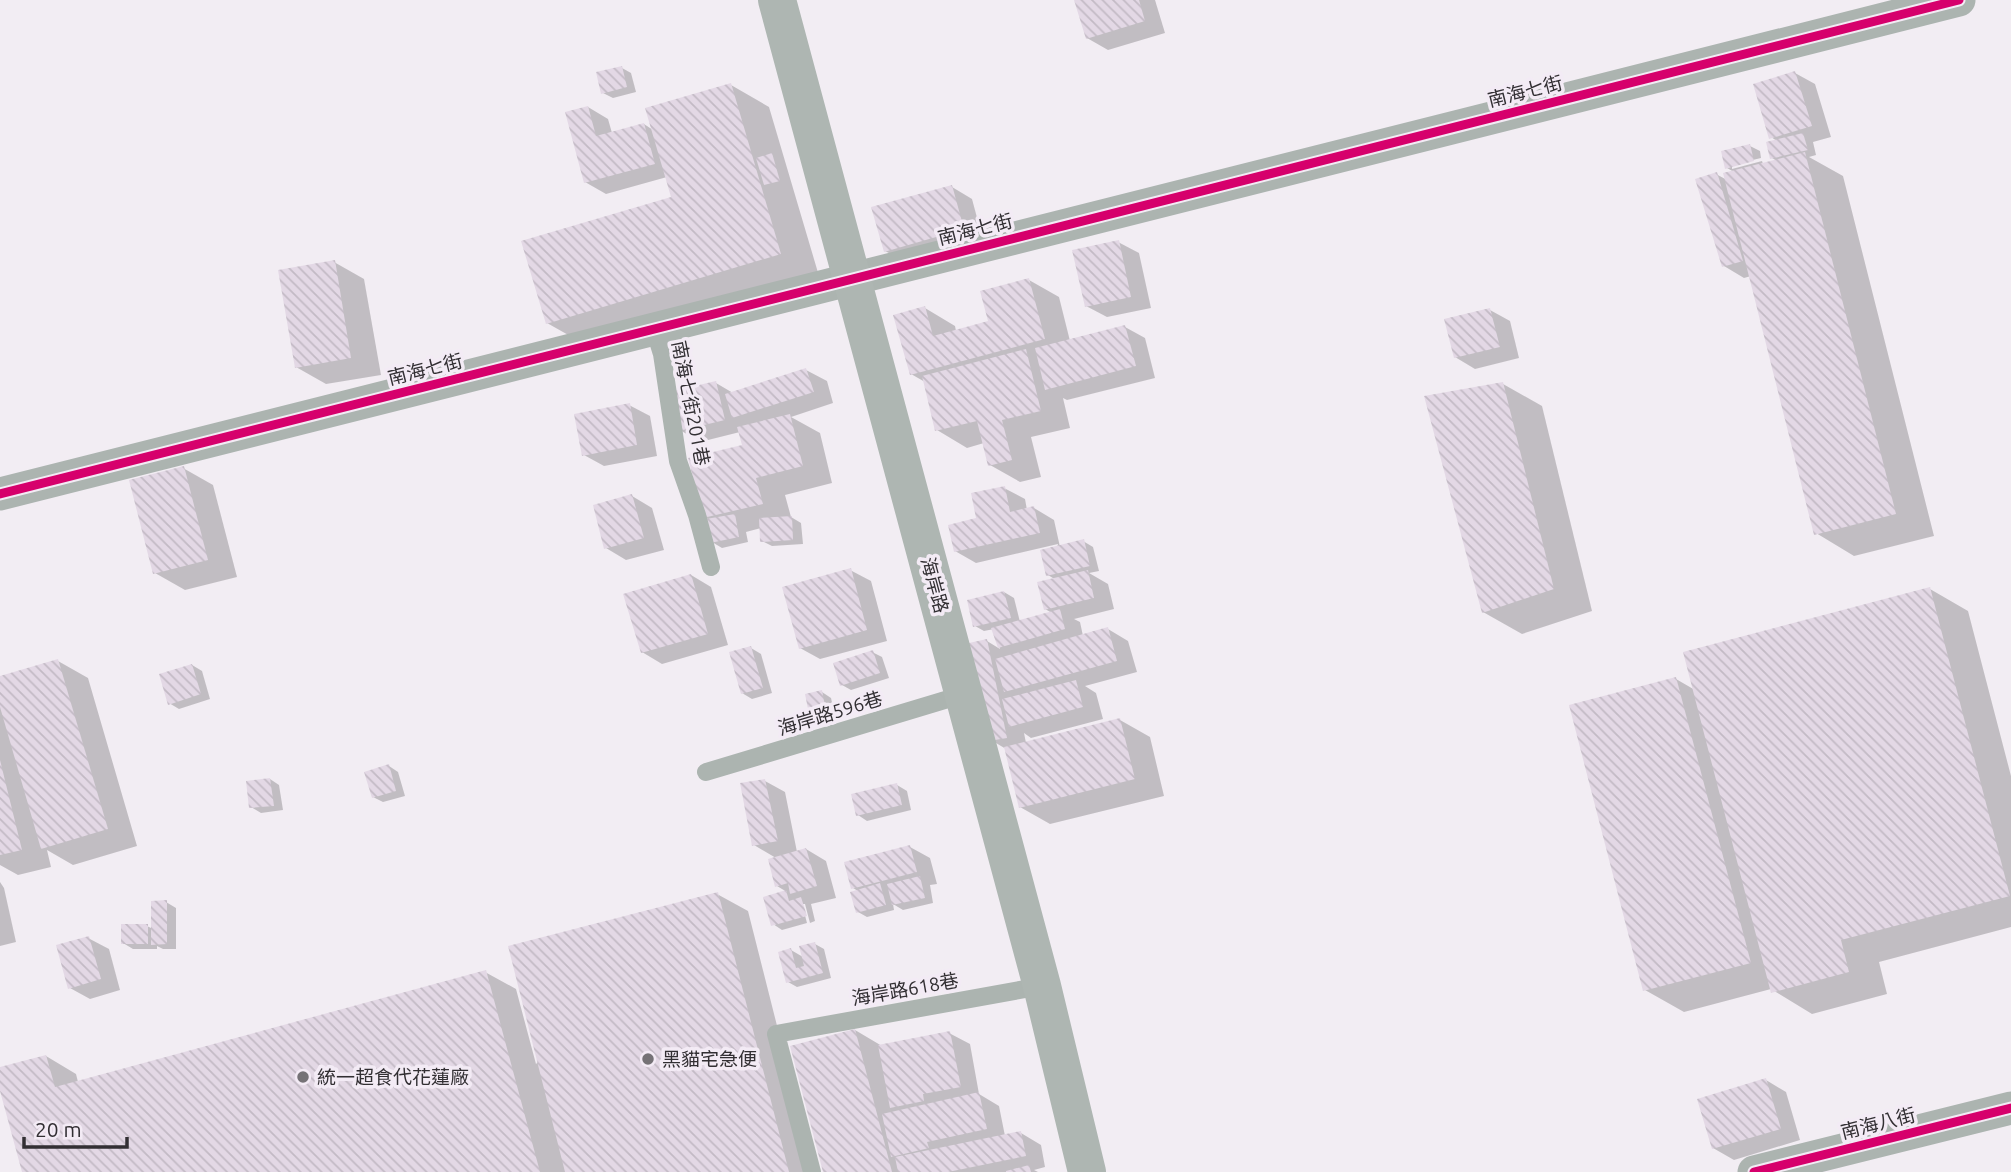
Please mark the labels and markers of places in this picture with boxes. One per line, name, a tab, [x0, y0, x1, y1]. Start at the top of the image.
place label: 黑貓宅急便	[662, 1048, 757, 1070]
marker: 黑貓宅急便	[640, 1051, 656, 1067]
place label: 統一超食代花蓮廠	[317, 1066, 469, 1088]
marker: 統一超食代花蓮廠	[295, 1069, 311, 1085]

